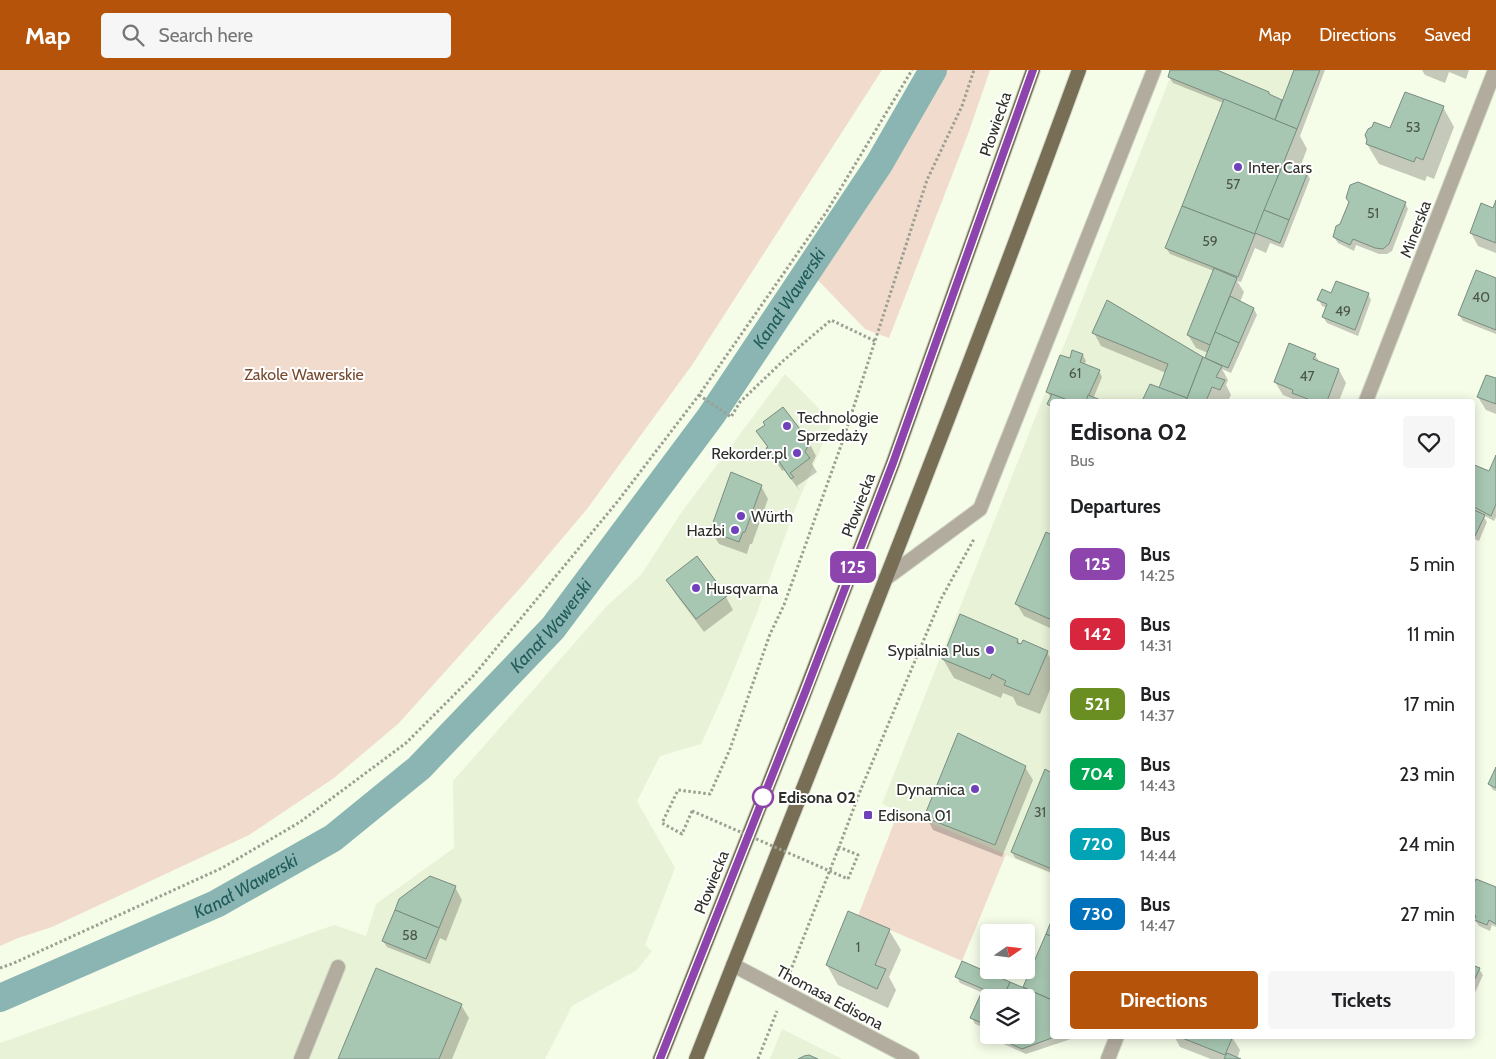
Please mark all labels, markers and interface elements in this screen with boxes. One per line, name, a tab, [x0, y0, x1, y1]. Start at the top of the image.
search box	[101, 13, 451, 58]
text: Map	[25, 21, 71, 50]
icon: search	[119, 21, 147, 49]
text: Search here	[159, 24, 253, 47]
text: Map	[1258, 24, 1291, 46]
text: Directions	[1319, 24, 1396, 46]
text: Saved	[1424, 24, 1471, 46]
street label: Płowiecka	[976, 89, 1015, 159]
house number: 53	[1405, 118, 1421, 136]
place label: Inter Cars	[1248, 158, 1313, 177]
marker: Inter Cars	[1232, 161, 1244, 173]
house number: 57	[1226, 175, 1240, 193]
street label: Minerska	[1396, 198, 1435, 261]
house number: 51	[1367, 204, 1379, 222]
house number: 59	[1202, 232, 1218, 250]
water label: Kanał Wawerski	[748, 243, 831, 353]
house number: 40	[1472, 288, 1490, 306]
house number: 49	[1335, 302, 1351, 320]
house number: 61	[1069, 364, 1081, 382]
park label: Zakole Wawerskie	[244, 365, 364, 384]
house number: 47	[1299, 367, 1315, 385]
place label: Technologie Sprzedaży	[797, 408, 879, 445]
button: heart	[1403, 416, 1455, 468]
text: Edisona 02	[1070, 417, 1187, 446]
marker: Technologie Sprzedaży	[781, 420, 793, 432]
place label: Rekorder.pl	[711, 444, 787, 463]
marker: Rekorder.pl	[791, 447, 803, 459]
text: Bus	[1070, 451, 1094, 470]
street label: Płowiecka	[838, 470, 879, 540]
text: Departures	[1070, 495, 1161, 518]
place label: Würth	[751, 507, 793, 526]
marker: Würth	[735, 510, 747, 522]
place label: Hazbi	[686, 521, 725, 540]
marker: Hazbi	[729, 524, 741, 536]
text: Bus	[1140, 543, 1170, 566]
line badge: 125	[824, 551, 882, 583]
text: 125	[1085, 553, 1110, 575]
text: 5 min	[1409, 553, 1455, 576]
text: 125	[840, 556, 866, 578]
text: 14:25	[1140, 566, 1175, 585]
water label: Kanał Wawerski	[505, 574, 597, 677]
place label: Husqvarna	[706, 579, 778, 598]
marker: Husqvarna	[690, 582, 702, 594]
text: Bus	[1140, 613, 1170, 636]
text: 142	[1084, 623, 1111, 645]
text: 11 min	[1407, 623, 1455, 646]
text: 14:31	[1140, 636, 1172, 655]
place label: Sypialnia Plus	[888, 641, 980, 660]
marker: Sypialnia Plus	[984, 644, 996, 656]
text: Bus	[1140, 683, 1170, 706]
text: 521	[1085, 693, 1110, 715]
text: 17 min	[1404, 693, 1455, 716]
text: 14:37	[1140, 706, 1175, 725]
text: Bus	[1140, 753, 1170, 776]
text: 704	[1081, 763, 1114, 785]
text: 23 min	[1399, 763, 1455, 786]
text: 14:43	[1140, 776, 1176, 795]
place label: Dynamica	[896, 780, 965, 799]
marker: Dynamica	[969, 783, 981, 795]
marker: Edisona 02	[752, 786, 774, 808]
place label: Edisona 02	[778, 788, 856, 807]
house number: 31	[1034, 803, 1046, 821]
place label: Edisona 01	[878, 806, 951, 825]
marker: Edisona 01	[862, 809, 874, 821]
text: Bus	[1140, 823, 1170, 846]
text: 720	[1082, 833, 1113, 855]
text: 24 min	[1398, 833, 1455, 856]
text: 14:44	[1140, 846, 1176, 865]
street label: Płowiecka	[690, 847, 733, 917]
water label: Kanał Wawerski	[190, 849, 303, 923]
text: Bus	[1140, 893, 1170, 916]
text: 730	[1082, 903, 1113, 925]
text: 27 min	[1400, 903, 1455, 926]
text: 14:47	[1140, 916, 1175, 935]
north arrow	[980, 924, 1035, 979]
map controls	[980, 924, 1035, 1044]
house number: 58	[402, 926, 418, 944]
house number: 1	[856, 938, 860, 956]
street label: Thomasa Edisona	[773, 961, 887, 1034]
button: Directions	[1070, 971, 1258, 1029]
button: Tickets	[1268, 971, 1455, 1029]
button: layers	[980, 989, 1035, 1044]

